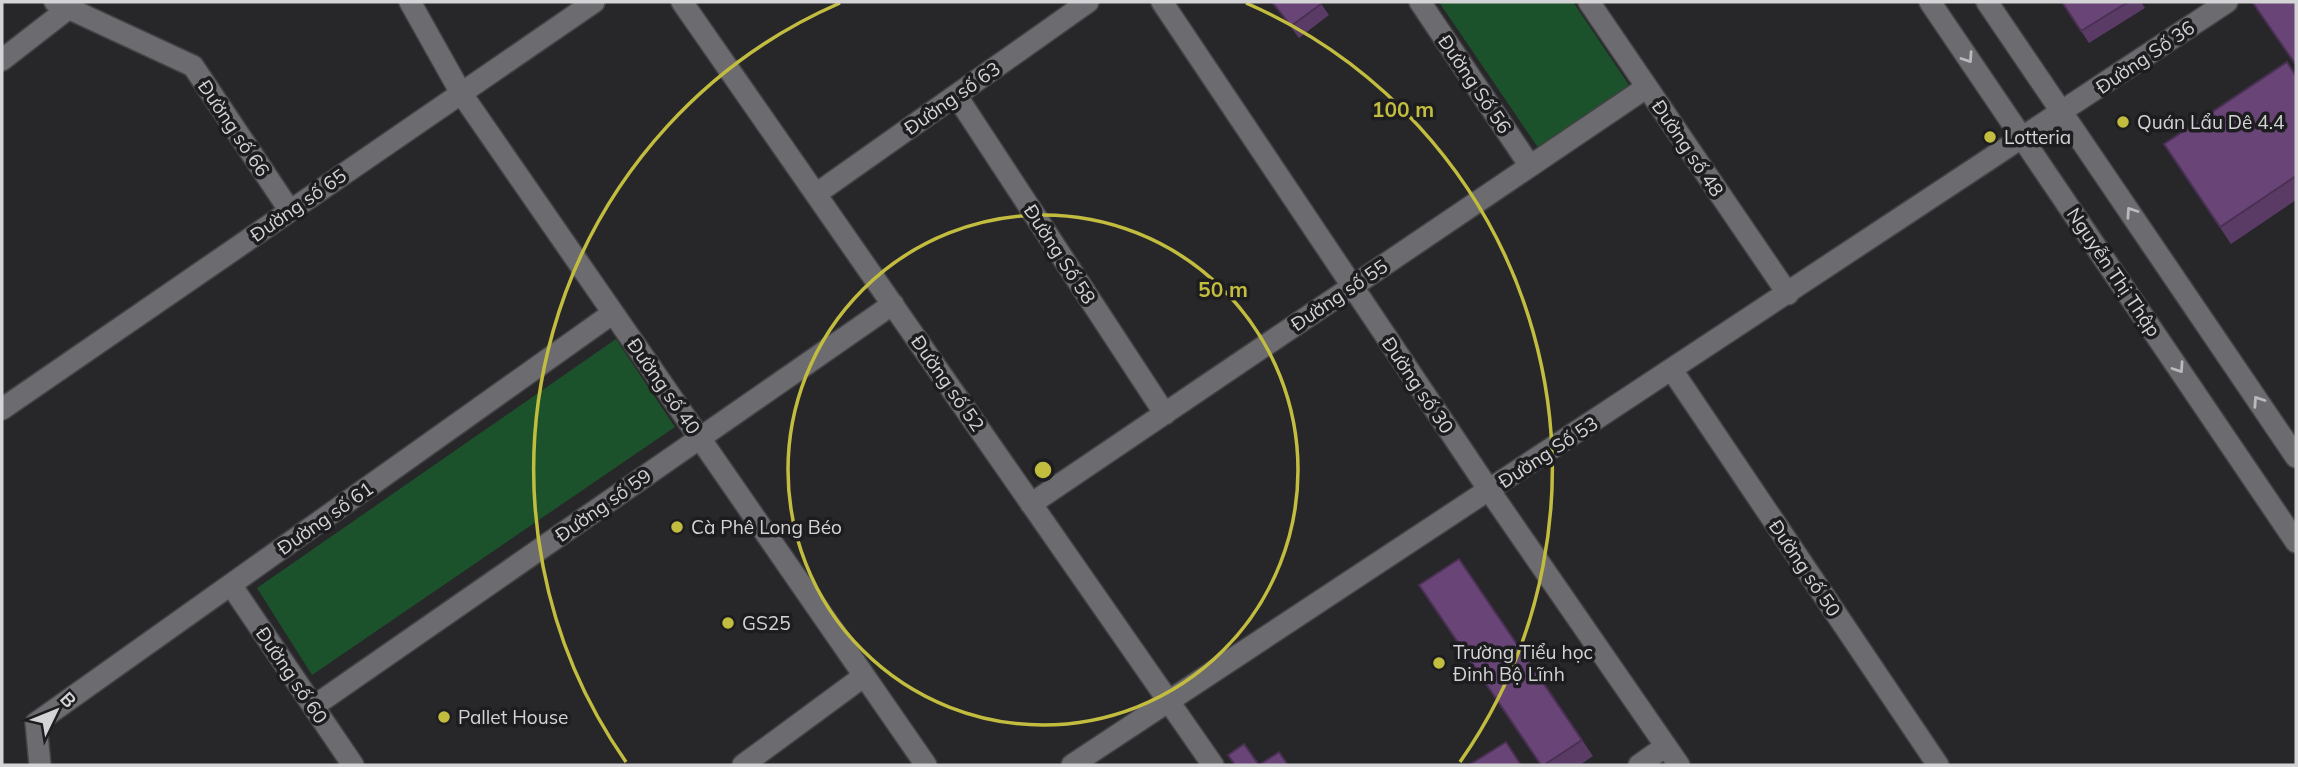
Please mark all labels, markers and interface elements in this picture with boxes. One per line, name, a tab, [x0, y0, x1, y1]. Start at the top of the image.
street label: Đường Số 36	[2091, 15, 2199, 99]
street label: Đường Số 56	[1433, 30, 1517, 138]
one-way arrow	[1960, 50, 1973, 63]
street label: Đường số 63	[899, 56, 1005, 140]
street label: Đường số 66	[193, 75, 275, 181]
street label: Đường số 48	[1647, 95, 1729, 201]
text: 100 m	[1372, 96, 1434, 122]
place label: Quán Lẩu Dê 4.4	[2137, 110, 2284, 134]
marker: Quán Lẩu Dê 4.4	[2115, 114, 2131, 130]
place label: Lotteria	[2004, 125, 2071, 149]
marker: Lotteria	[1982, 129, 1998, 145]
street label: Đường số 65	[245, 163, 351, 247]
street label: Đường Số 58	[1019, 200, 1101, 308]
street label: Nguyễn Thị Thập	[2062, 203, 2166, 341]
one-way arrow	[2127, 207, 2139, 220]
street label: Đường số 55	[1286, 254, 1392, 336]
text: 50 m	[1198, 276, 1248, 302]
street label: Đường số 52	[906, 330, 990, 436]
street label: Đường số 30	[1377, 332, 1459, 438]
street label: Đường số 40	[622, 333, 706, 439]
one-way arrow	[2170, 360, 2183, 373]
one-way arrow	[2254, 396, 2266, 409]
street label: Đường Số 53	[1494, 411, 1602, 493]
centre of rings	[1031, 458, 1055, 482]
street label: Đường số 59	[550, 463, 656, 547]
street label: Đường số 61	[272, 476, 378, 560]
place label: Cà Phê Long Béo	[691, 515, 842, 539]
street label: Đường số 50	[1764, 515, 1846, 621]
marker: Cà Phê Long Béo	[669, 519, 685, 535]
place label: GS25	[742, 611, 791, 635]
marker: GS25	[720, 615, 736, 631]
street label: Đường số 60	[251, 622, 333, 728]
place label: Trường Tiểu học Đinh Bộ Lĩnh	[1453, 640, 1593, 686]
marker: Trường Tiểu học Đinh Bộ Lĩnh	[1431, 655, 1447, 671]
north arrow	[21, 676, 91, 746]
text: B	[55, 686, 82, 712]
place label: Pallet House	[458, 705, 568, 729]
marker: Pallet House	[436, 709, 452, 725]

